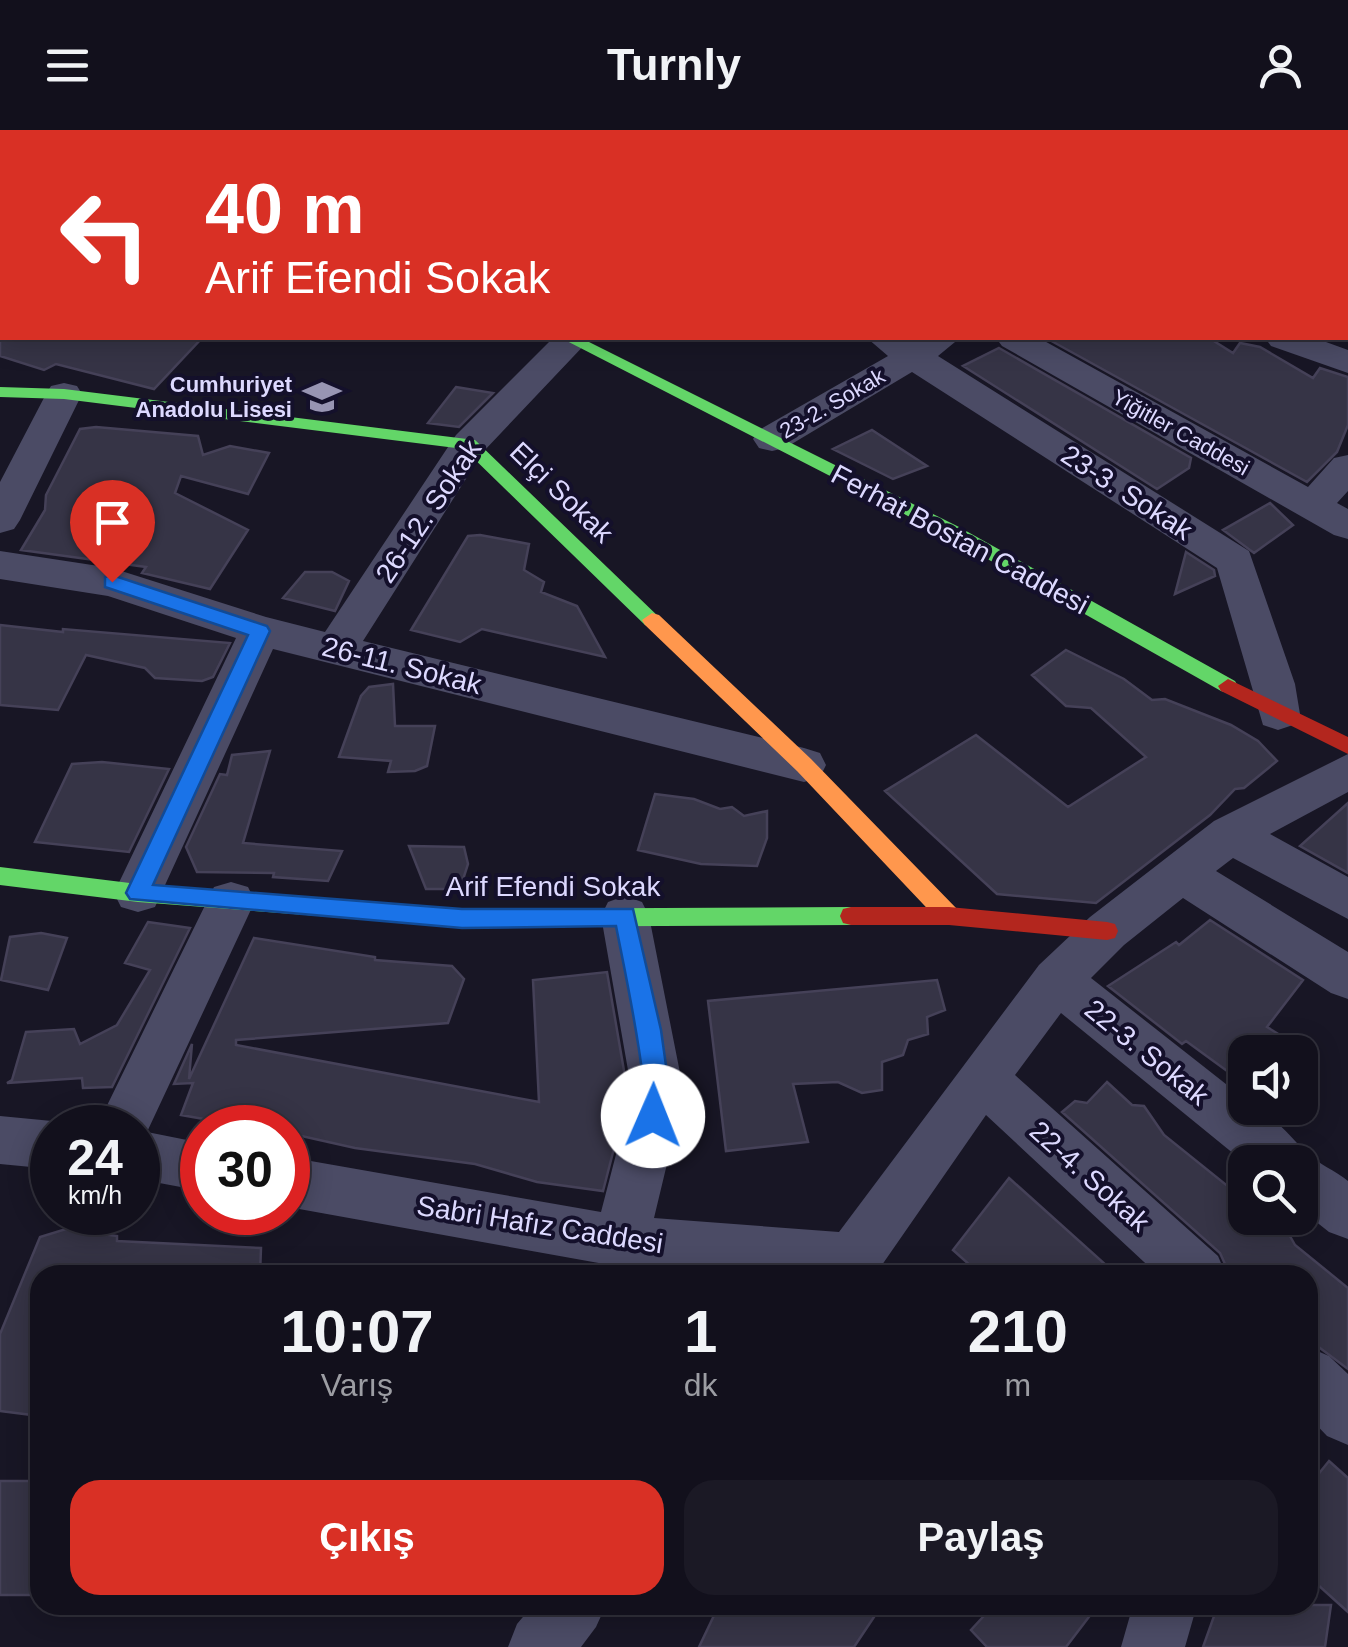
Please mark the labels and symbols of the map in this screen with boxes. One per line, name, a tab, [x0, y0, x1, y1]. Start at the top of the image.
street label: 23-2. Sokak	[775, 363, 890, 444]
place label: Cumhuriyet Anadolu Lisesi	[136, 372, 293, 422]
school or university icon: Cumhuriyet Anadolu Lisesi	[301, 376, 343, 418]
street label: Yiğitler Caddesi	[1108, 384, 1254, 481]
street label: 26-12. Sokak	[369, 433, 488, 588]
street label: Elçi Sokak	[504, 436, 620, 550]
street label: 23-3. Sokak	[1056, 439, 1199, 547]
street label: Ferhat Bostan Caddesi	[826, 459, 1093, 620]
pin	[70, 480, 155, 583]
street label: 26-11. Sokak	[319, 631, 486, 700]
street label: Arif Efendi Sokak	[446, 871, 661, 902]
street label: 22-3. Sokak	[1079, 993, 1215, 1112]
position arrow	[601, 1064, 705, 1168]
speed limit sign: 30	[180, 1105, 310, 1235]
street label: 22-4. Sokak	[1024, 1115, 1156, 1239]
street label: Sabri Hafız Caddesi	[415, 1190, 665, 1259]

